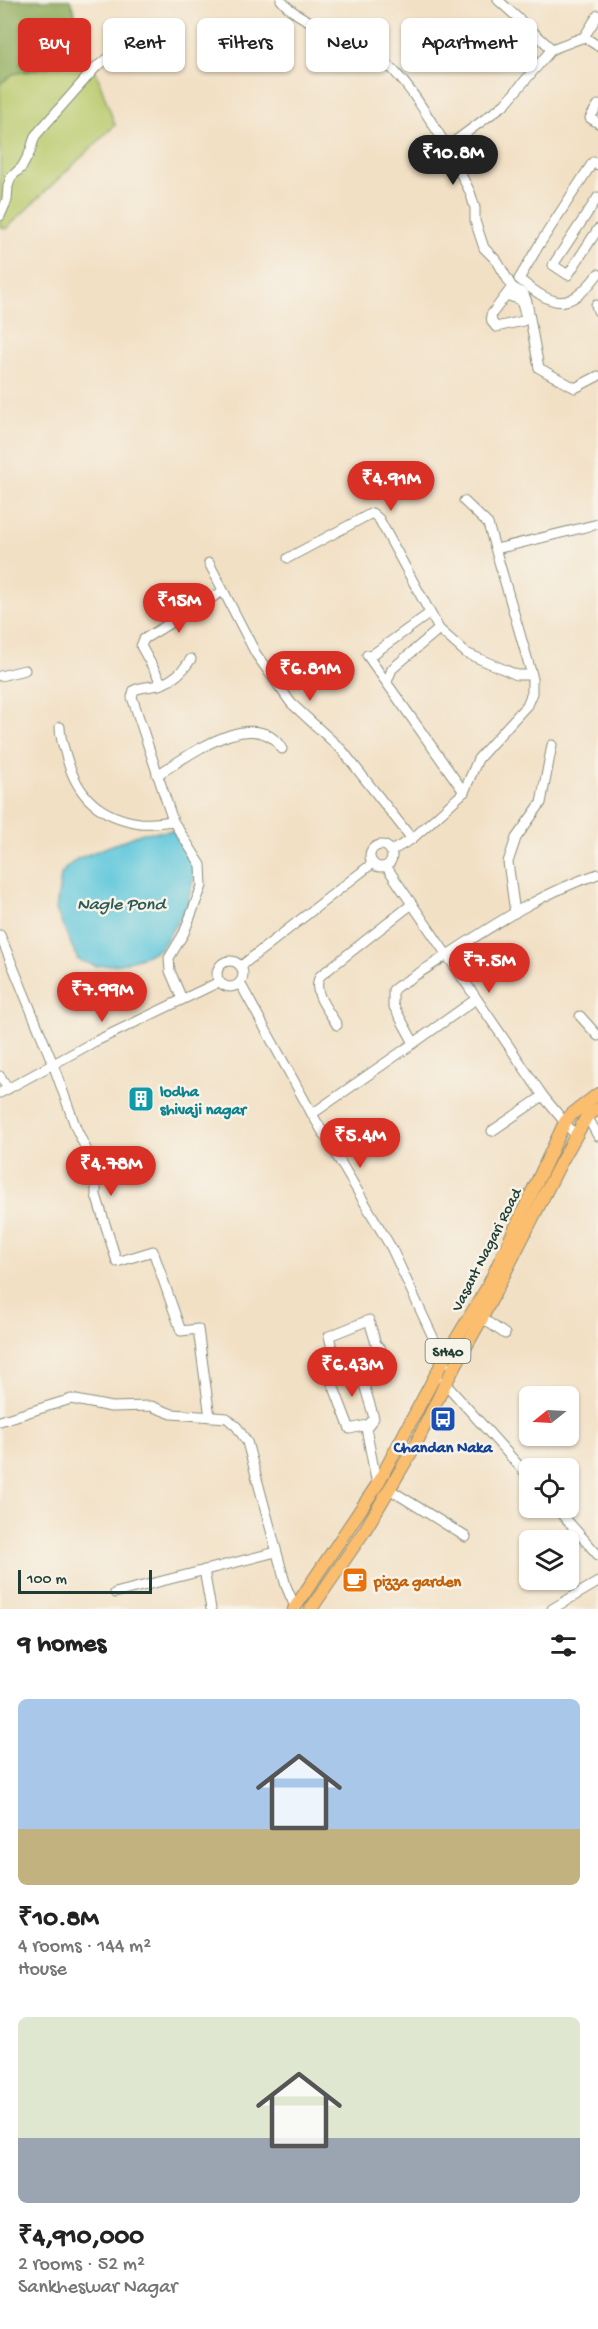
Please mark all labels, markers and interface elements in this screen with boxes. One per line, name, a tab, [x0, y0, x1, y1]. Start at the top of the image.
chip: Buy	[18, 18, 91, 72]
chip: Rent	[103, 18, 185, 72]
chip: Filters	[197, 18, 294, 72]
chip: New	[306, 18, 389, 72]
chip: Apartment	[401, 18, 537, 72]
pin: ₹10.8M	[404, 135, 502, 186]
text: ₹10.8M	[422, 143, 484, 166]
pin: ₹4.91M	[342, 461, 440, 512]
text: ₹4.91M	[361, 469, 421, 492]
pin: ₹15M	[143, 583, 215, 634]
text: ₹15M	[157, 591, 201, 614]
pin: ₹6.81M	[261, 651, 359, 702]
text: ₹6.81M	[280, 659, 340, 682]
water label: Nagle Pond	[77, 895, 167, 916]
pin: ₹7.5M	[447, 943, 531, 994]
text: ₹7.5M	[463, 951, 515, 974]
pin: ₹7.99M	[53, 972, 151, 1023]
text: ₹7.99M	[71, 980, 133, 1003]
building icon: lodha shivaji nagar	[126, 1084, 156, 1114]
place label: lodha shivaji nagar	[159, 1084, 248, 1121]
pin: ₹5.4M	[318, 1118, 402, 1169]
text: ₹5.4M	[334, 1126, 386, 1149]
pin: ₹4.78M	[62, 1146, 160, 1197]
text: ₹4.78M	[80, 1154, 142, 1177]
street label: Vasant Nagari Road	[448, 1184, 528, 1316]
road number: SH40	[426, 1339, 470, 1363]
pin: ₹6.43M	[303, 1347, 401, 1398]
text: ₹6.43M	[321, 1355, 383, 1378]
north arrow	[519, 1386, 579, 1446]
map controls	[519, 1386, 579, 1590]
bus stop icon: Chandan Naka	[428, 1404, 458, 1434]
place label: Chandan Naka	[393, 1440, 493, 1459]
button: locate	[519, 1458, 579, 1518]
button: layers	[519, 1530, 579, 1590]
cafe icon: pizza garden	[340, 1565, 370, 1595]
scale bar	[18, 1567, 152, 1594]
text: 100 m	[27, 1571, 67, 1590]
place label: pizza garden	[373, 1574, 461, 1593]
icon: filters	[547, 1629, 580, 1662]
text: 9 homes	[18, 1630, 106, 1661]
icon: home	[245, 1738, 353, 1846]
text: ₹10.8M	[18, 1905, 99, 1936]
text: 4 rooms · 144 m²	[18, 1936, 151, 1959]
text: House	[18, 1959, 67, 1982]
icon: home	[245, 2056, 353, 2164]
text: ₹4,910,000	[18, 2223, 144, 2254]
text: 2 rooms · 52 m²	[18, 2254, 145, 2277]
text: Sankheswar Nagar	[18, 2277, 177, 2300]

